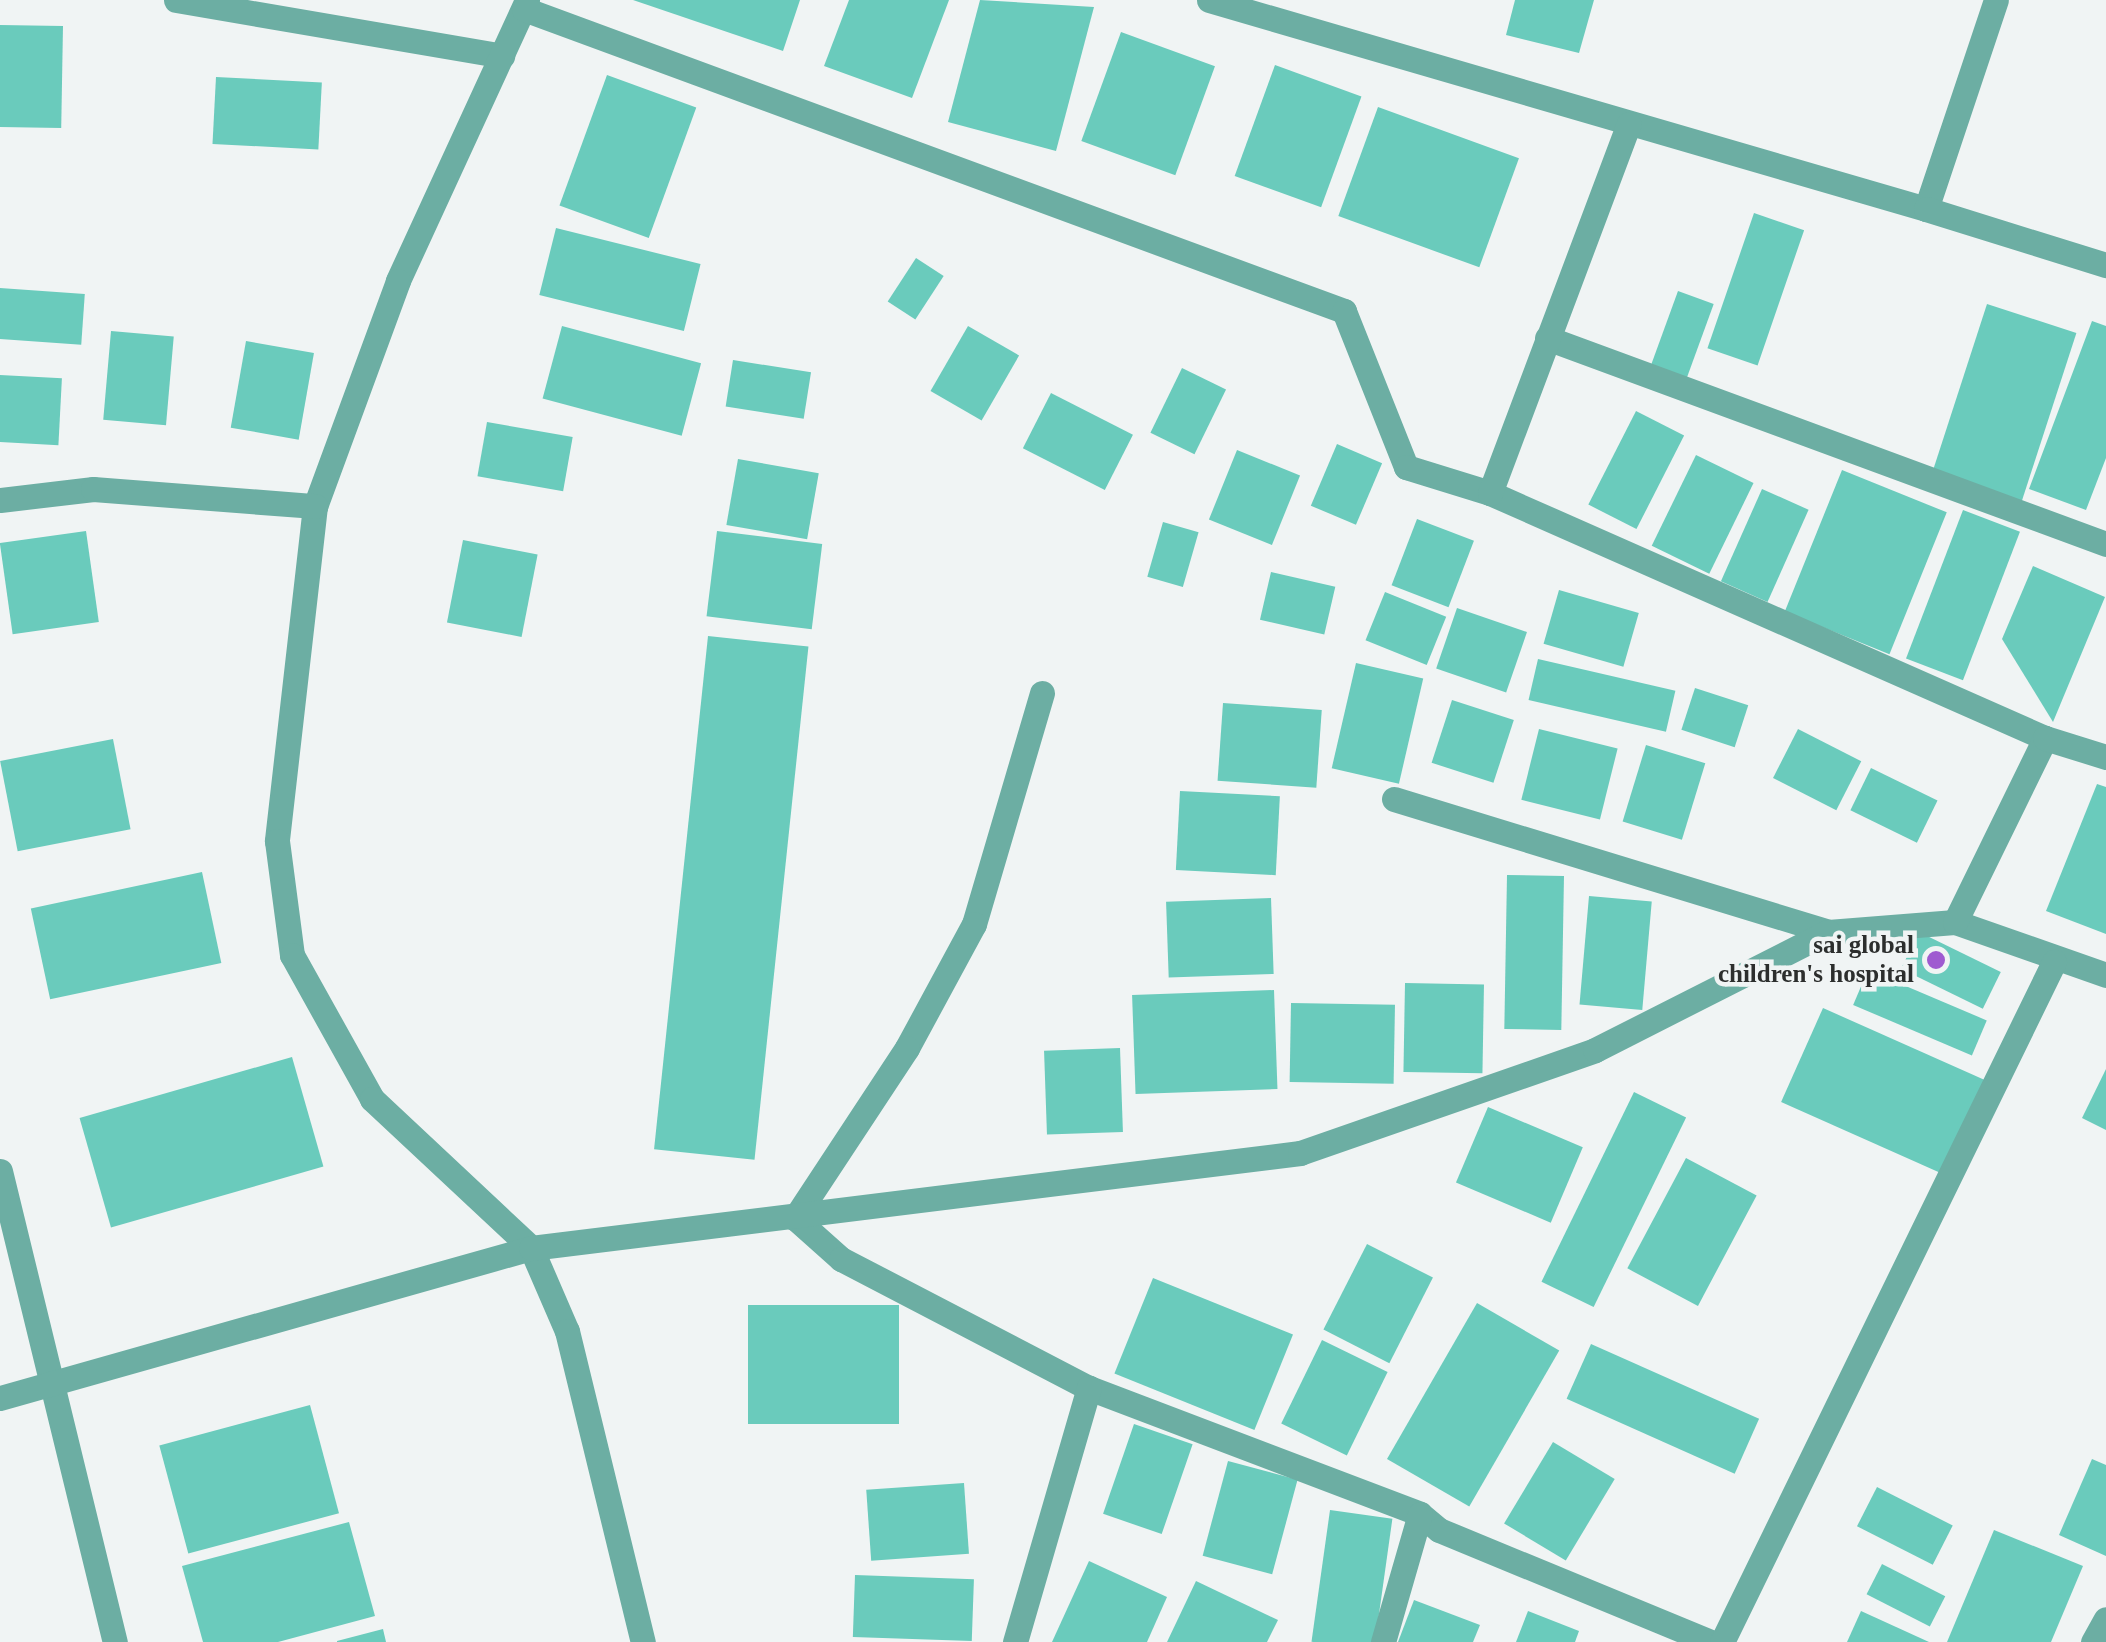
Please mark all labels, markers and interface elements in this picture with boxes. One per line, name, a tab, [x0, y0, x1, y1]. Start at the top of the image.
place label: sai global children's hospital	[1718, 931, 1914, 990]
marker: sai global children's hospital	[1923, 947, 1949, 973]

